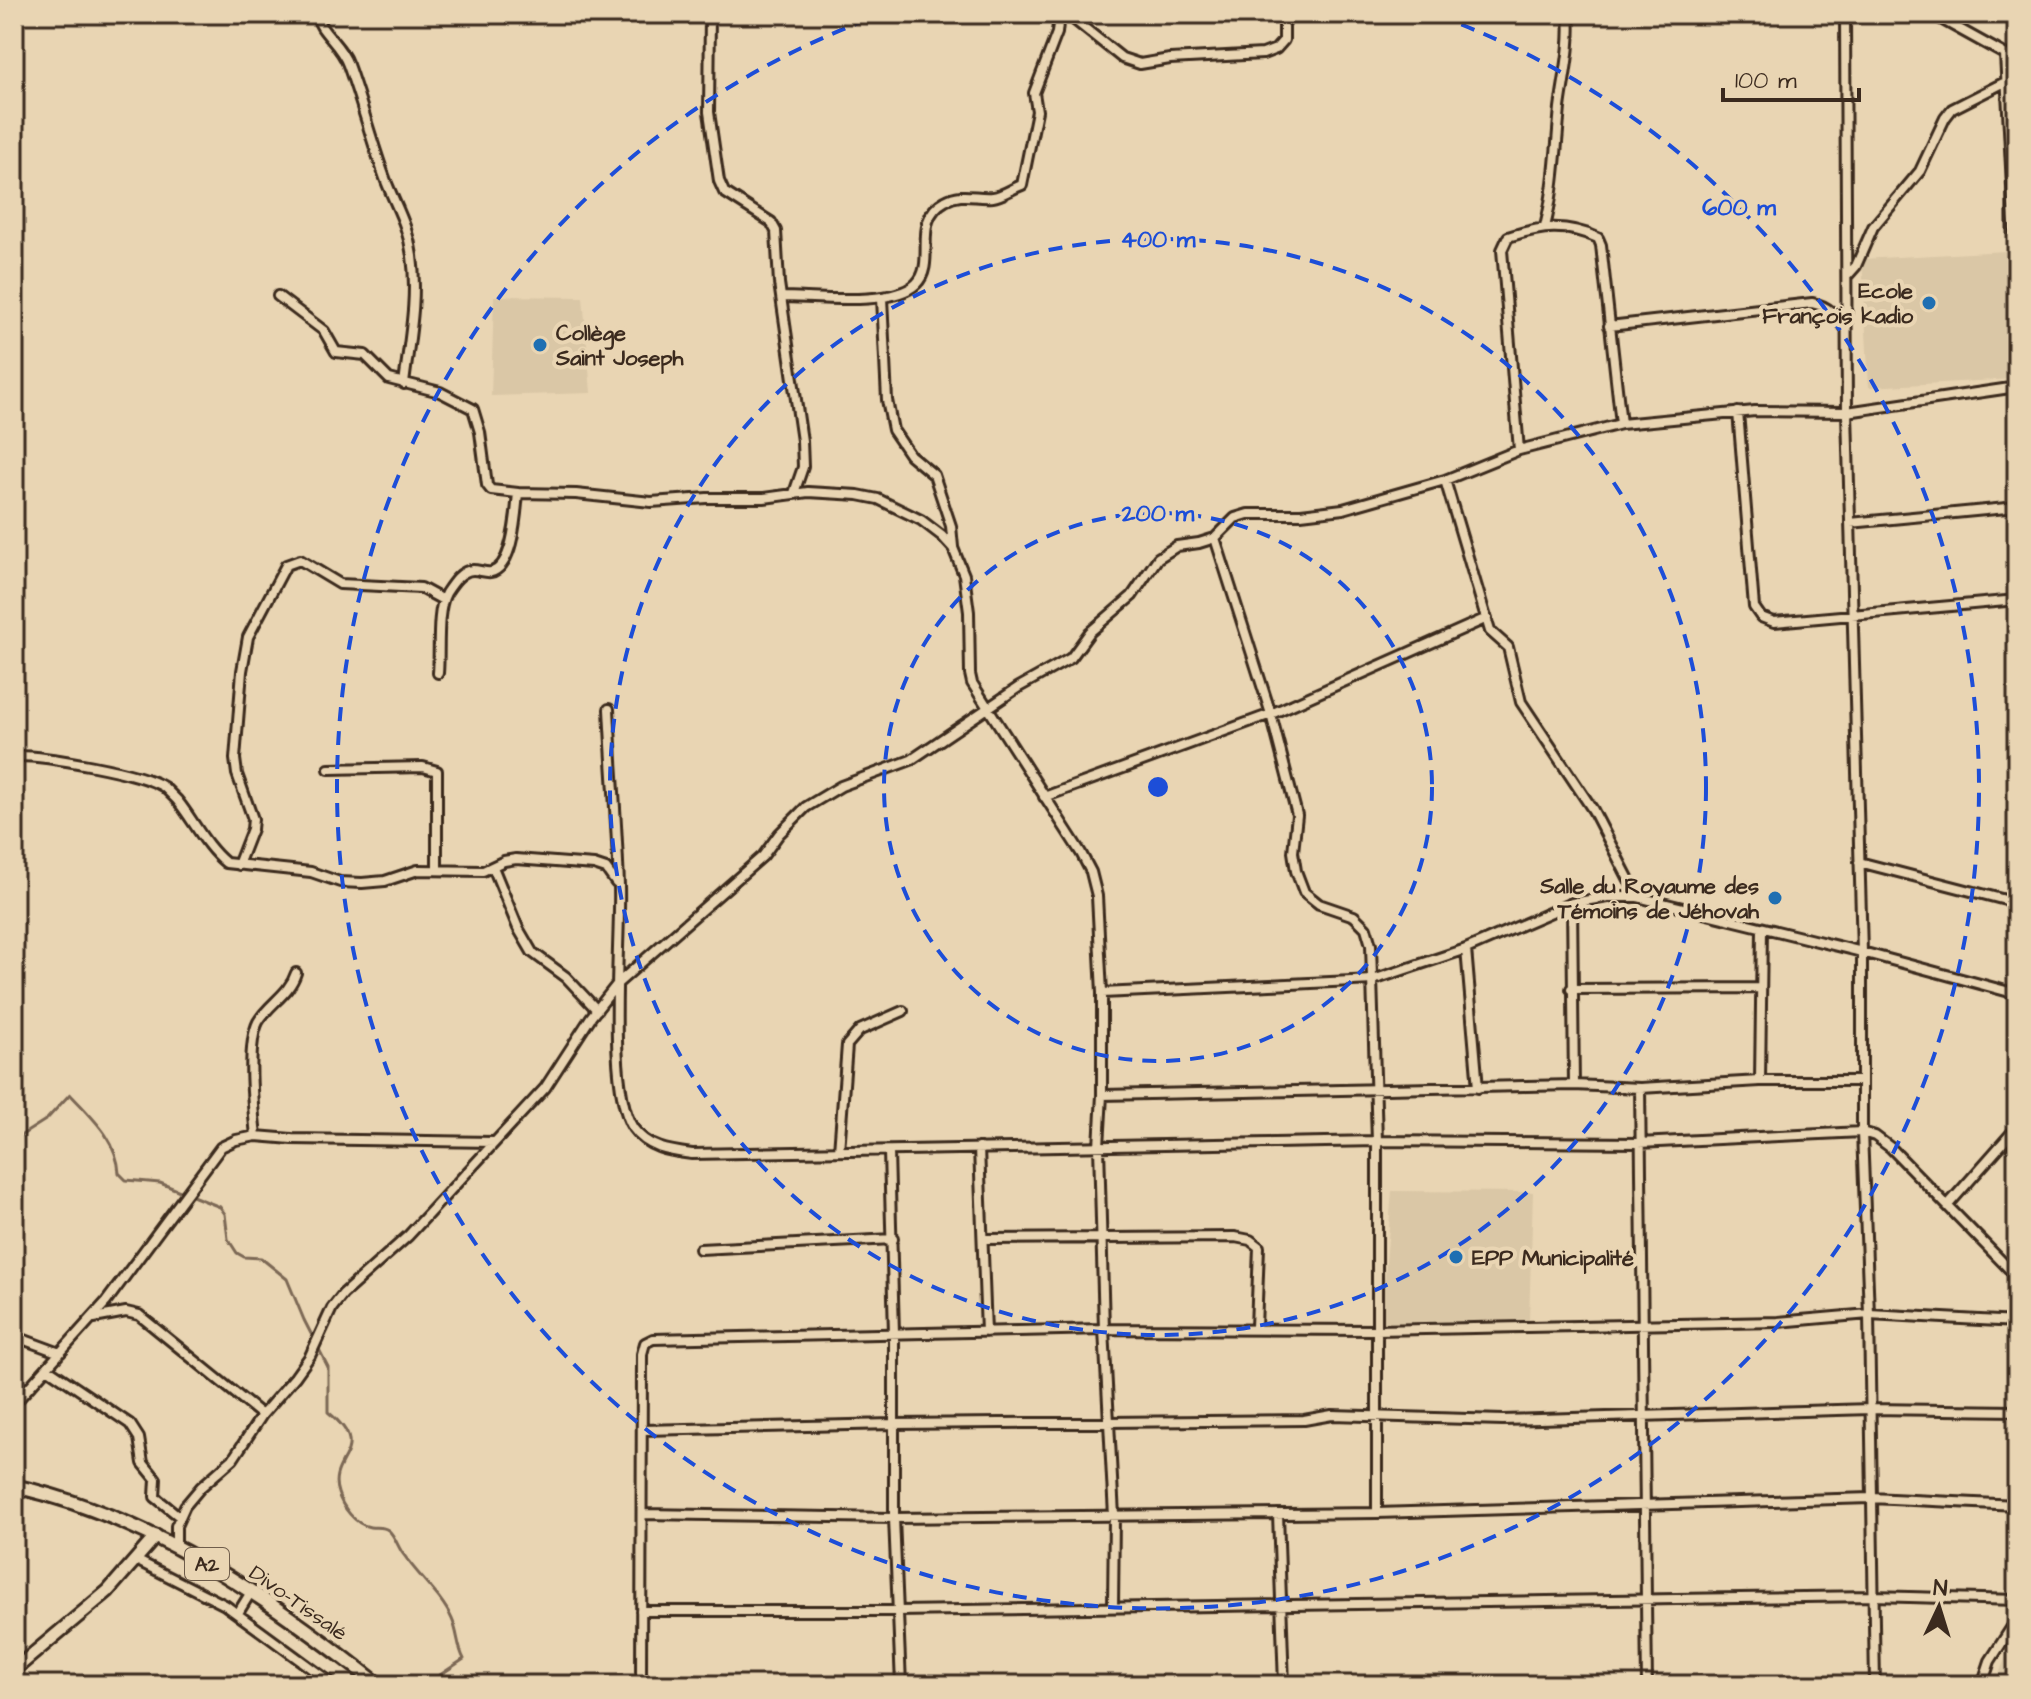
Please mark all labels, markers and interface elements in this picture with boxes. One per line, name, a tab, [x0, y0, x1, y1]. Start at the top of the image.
scale bar	[1723, 52, 1859, 102]
text: 100 m	[1735, 64, 1797, 98]
text: 600 m	[1702, 191, 1776, 225]
text: 400 m	[1121, 223, 1196, 257]
place label: Ecole François kadio	[1762, 276, 1914, 332]
marker: Ecole François kadio	[1920, 294, 1938, 312]
place label: Collège Saint Joseph	[555, 318, 685, 374]
marker: Collège Saint Joseph	[531, 336, 549, 354]
text: 200 m	[1121, 497, 1194, 531]
centre of rings	[1144, 773, 1172, 801]
place label: Salle du Royaume des Témoins de Jéhovah	[1539, 871, 1760, 927]
marker: Salle du Royaume des Témoins de Jéhovah	[1766, 889, 1784, 907]
place label: EPP Municipalité	[1472, 1243, 1634, 1274]
marker: EPP Municipalité	[1447, 1248, 1465, 1266]
road number: A2	[185, 1548, 229, 1580]
street label: Divo-Tissalé	[243, 1558, 354, 1649]
north arrow	[1899, 1567, 1979, 1647]
text: N	[1932, 1573, 1948, 1605]

